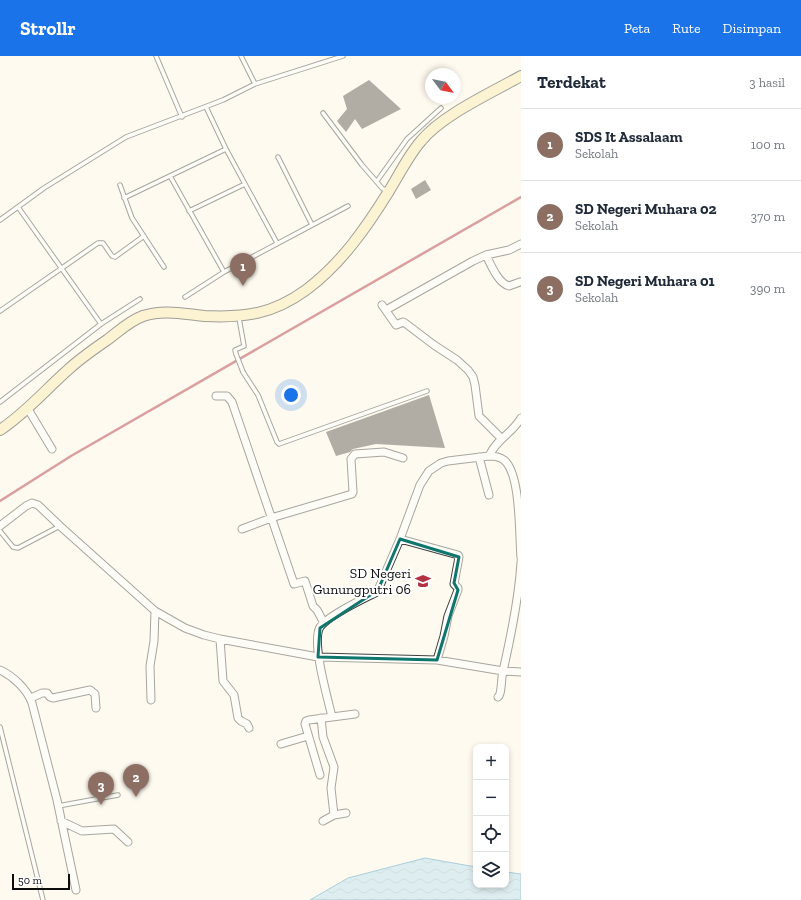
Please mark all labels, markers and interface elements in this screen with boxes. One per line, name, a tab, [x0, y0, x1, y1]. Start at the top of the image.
text: Strollr	[20, 17, 76, 40]
text: Peta	[624, 20, 650, 37]
text: Rute	[672, 20, 701, 37]
text: Disimpan	[723, 20, 781, 37]
north arrow	[425, 68, 461, 104]
text: Terdekat	[537, 72, 606, 92]
text: 3 hasil	[749, 75, 785, 90]
text: SDS It Assalaam	[575, 128, 683, 146]
text: 1	[547, 137, 553, 152]
text: 100 m	[751, 137, 785, 152]
text: Sekolah	[575, 146, 618, 161]
text: SD Negeri Muhara 02	[575, 200, 717, 218]
text: 2	[547, 209, 553, 224]
text: 370 m	[751, 209, 785, 224]
text: Sekolah	[575, 218, 618, 233]
pin: 1	[230, 253, 256, 286]
text: SD Negeri Muhara 01	[575, 272, 715, 290]
text: 3	[547, 281, 553, 296]
text: 390 m	[750, 281, 785, 296]
text: Sekolah	[575, 290, 618, 305]
your location	[281, 385, 301, 405]
place label: SD Negeri Gunungputri 06	[313, 565, 411, 598]
school or university icon: SD Negeri Gunungputri 06	[414, 572, 432, 590]
map controls	[473, 744, 509, 888]
button: +	[473, 744, 509, 780]
pin: 2	[123, 764, 149, 797]
pin: 3	[88, 772, 114, 805]
button: −	[473, 780, 509, 816]
button: locate	[473, 816, 509, 852]
button: layers	[473, 852, 509, 888]
scale bar	[12, 872, 70, 891]
text: 50 m	[18, 874, 42, 887]

